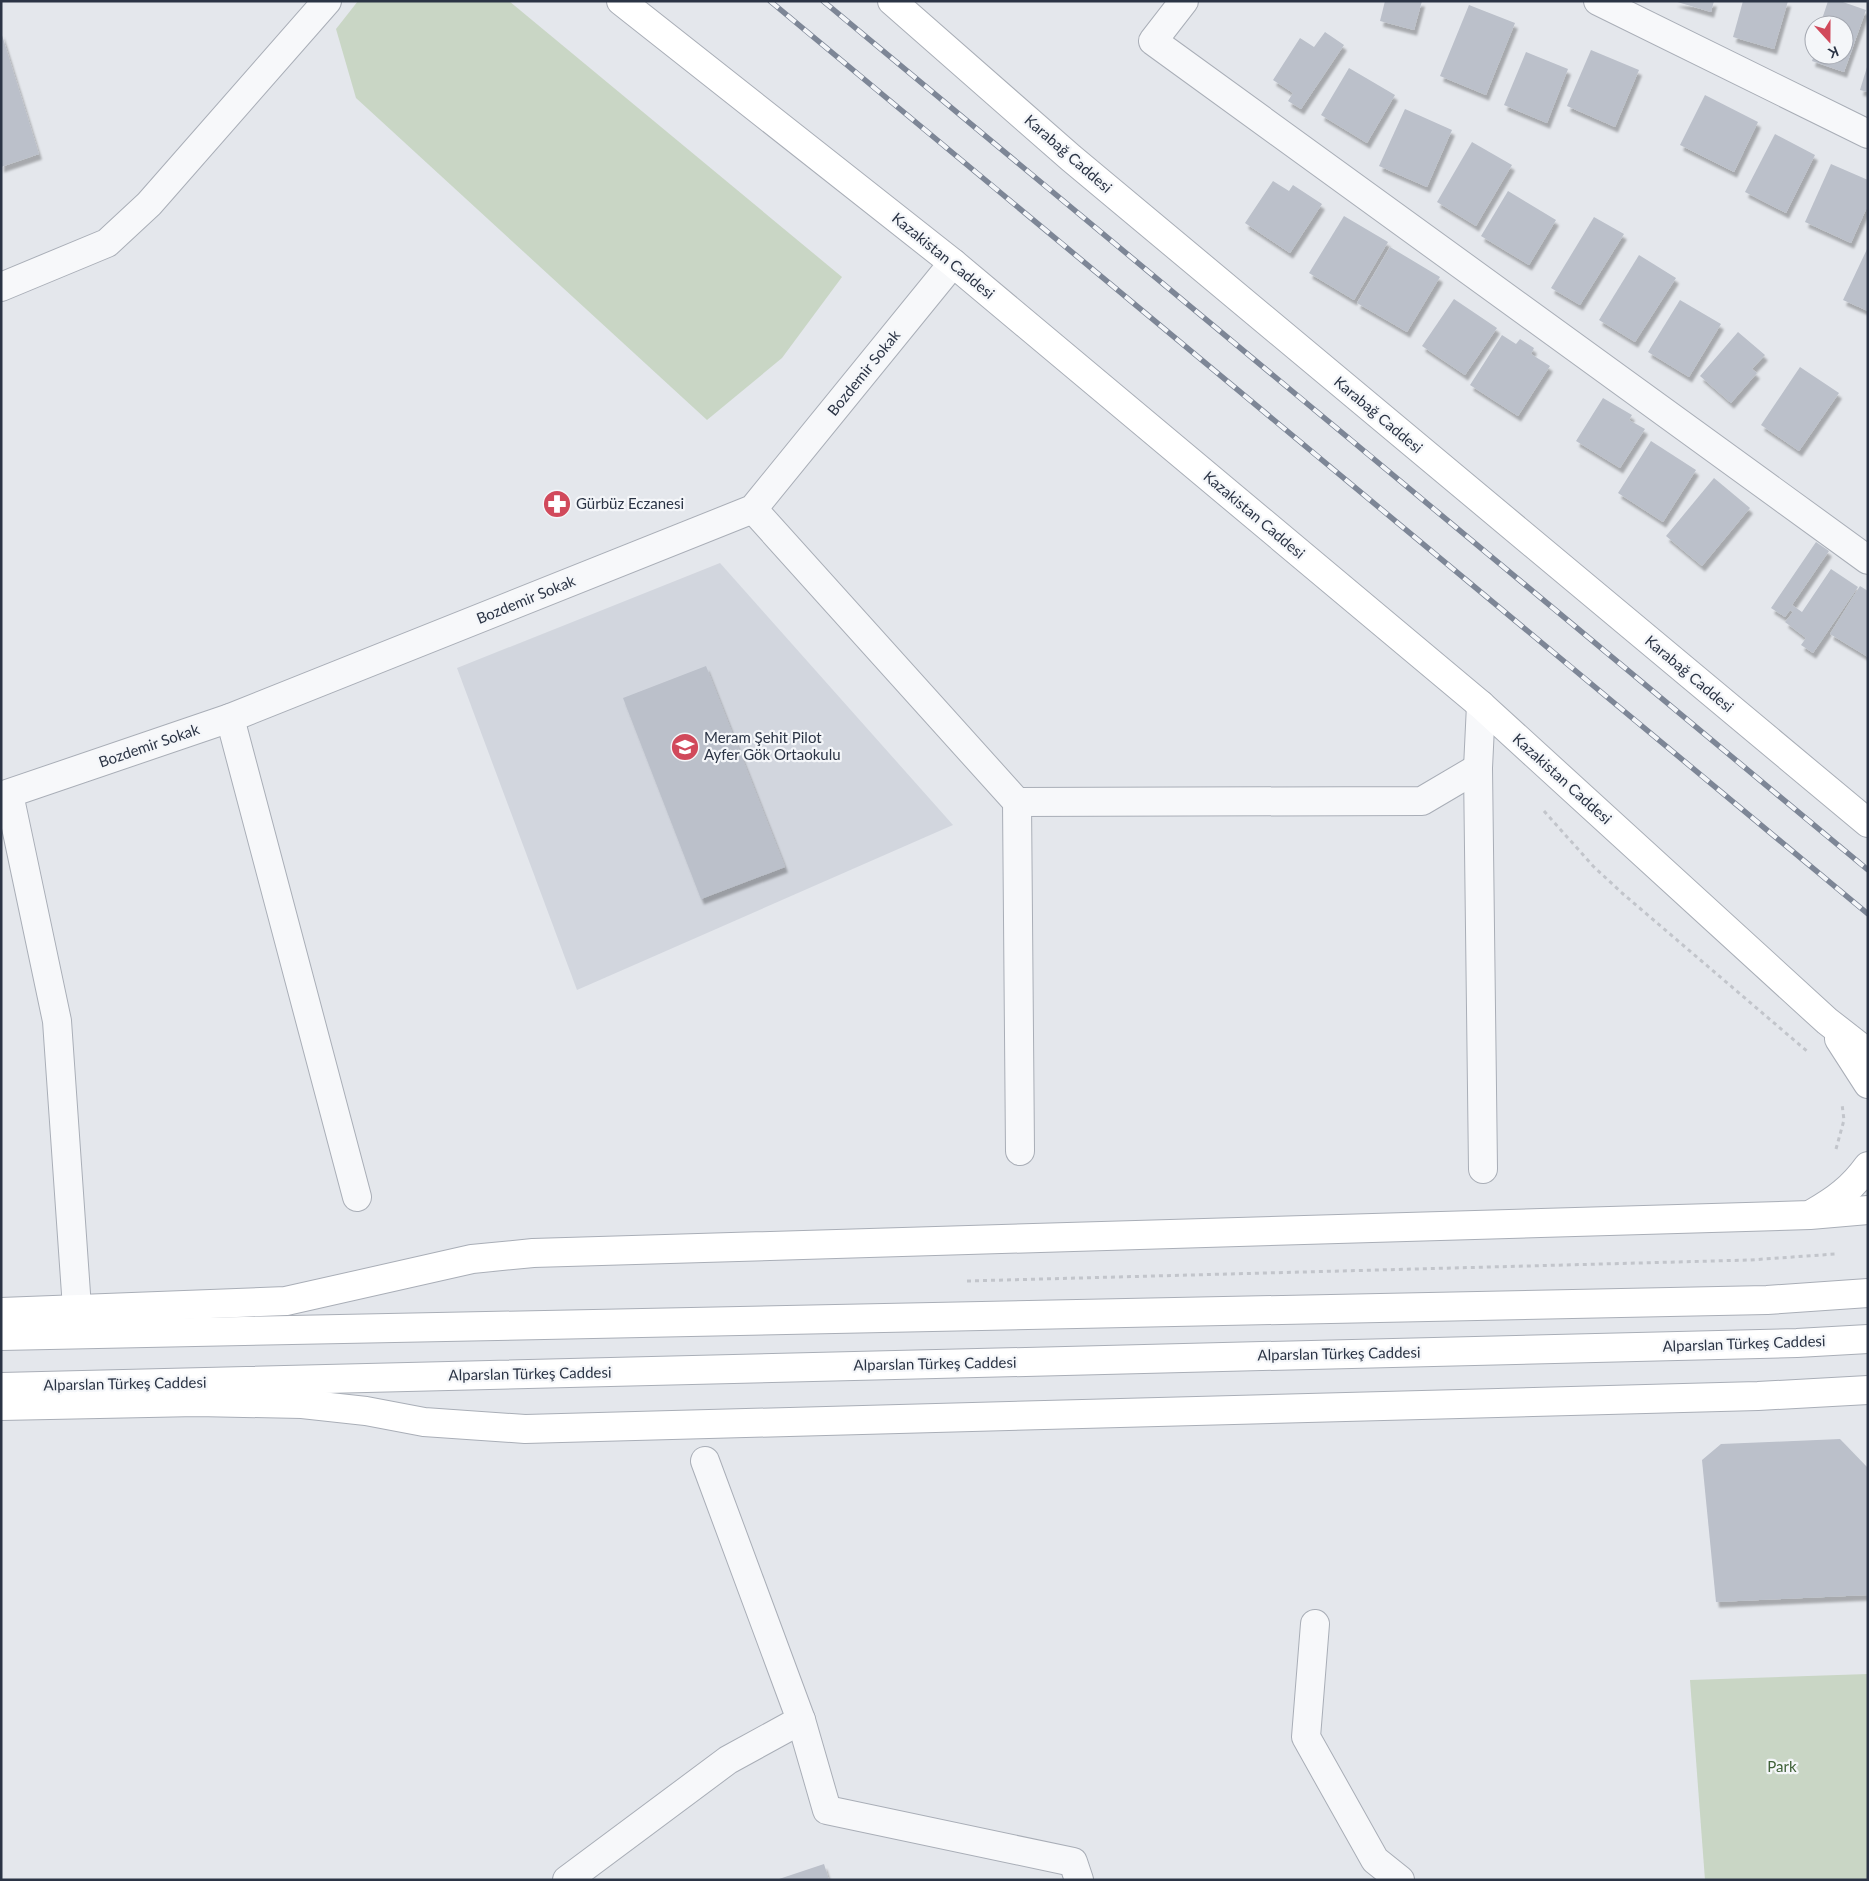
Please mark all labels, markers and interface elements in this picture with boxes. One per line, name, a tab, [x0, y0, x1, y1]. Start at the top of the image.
north arrow	[1804, 15, 1854, 65]
text: K	[1826, 43, 1841, 62]
street label: Karabağ Caddesi	[1021, 110, 1116, 196]
street label: Kazakistan Caddesi	[889, 208, 999, 302]
street label: Bozdemir Sokak	[823, 326, 904, 419]
street label: Karabağ Caddesi	[1331, 372, 1427, 456]
street label: Kazakistan Caddesi	[1200, 467, 1309, 562]
pharmacy icon: Gürbüz Eczanesi	[542, 489, 572, 519]
place label: Gürbüz Eczanesi	[576, 494, 684, 512]
street label: Bozdemir Sokak	[474, 571, 578, 627]
street label: Karabağ Caddesi	[1642, 631, 1738, 715]
street label: Bozdemir Sokak	[96, 719, 202, 771]
place label: Meram Şehit Pilot Ayfer Gök Ortaokulu	[704, 728, 841, 763]
street label: Kazakistan Caddesi	[1510, 729, 1616, 827]
school or university icon: Meram Şehit Pilot Ayfer Gök Ortaokulu	[670, 732, 700, 762]
street label: Alparslan Türkeş Caddesi	[1662, 1331, 1826, 1355]
street label: Alparslan Türkeş Caddesi	[1257, 1343, 1421, 1363]
street label: Alparslan Türkeş Caddesi	[853, 1353, 1017, 1373]
street label: Alparslan Türkeş Caddesi	[448, 1363, 612, 1383]
street label: Alparslan Türkeş Caddesi	[43, 1373, 207, 1393]
park label: Park	[1767, 1757, 1797, 1775]

